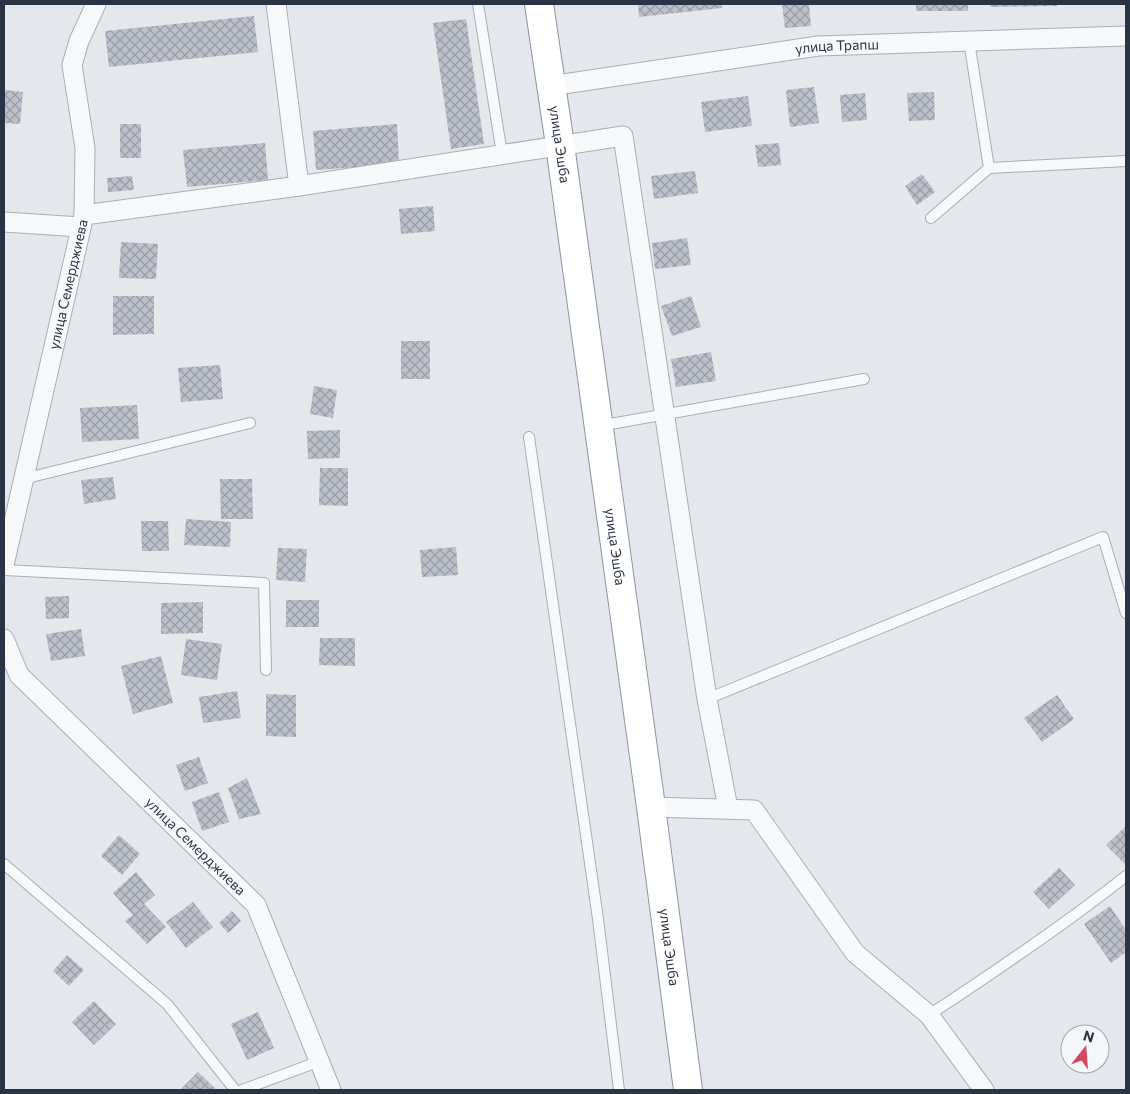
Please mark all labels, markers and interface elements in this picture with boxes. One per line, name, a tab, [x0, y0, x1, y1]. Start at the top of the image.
street label: улица Трапш	[794, 35, 879, 57]
street label: улица Эшба	[546, 105, 574, 184]
street label: улица Семерджиева	[45, 217, 91, 351]
street label: улица Эшба	[602, 507, 629, 586]
street label: улица Семерджиева	[142, 794, 250, 898]
street label: улица Эшба	[656, 907, 683, 987]
north arrow	[1060, 1024, 1110, 1074]
text: N	[1081, 1026, 1096, 1046]

